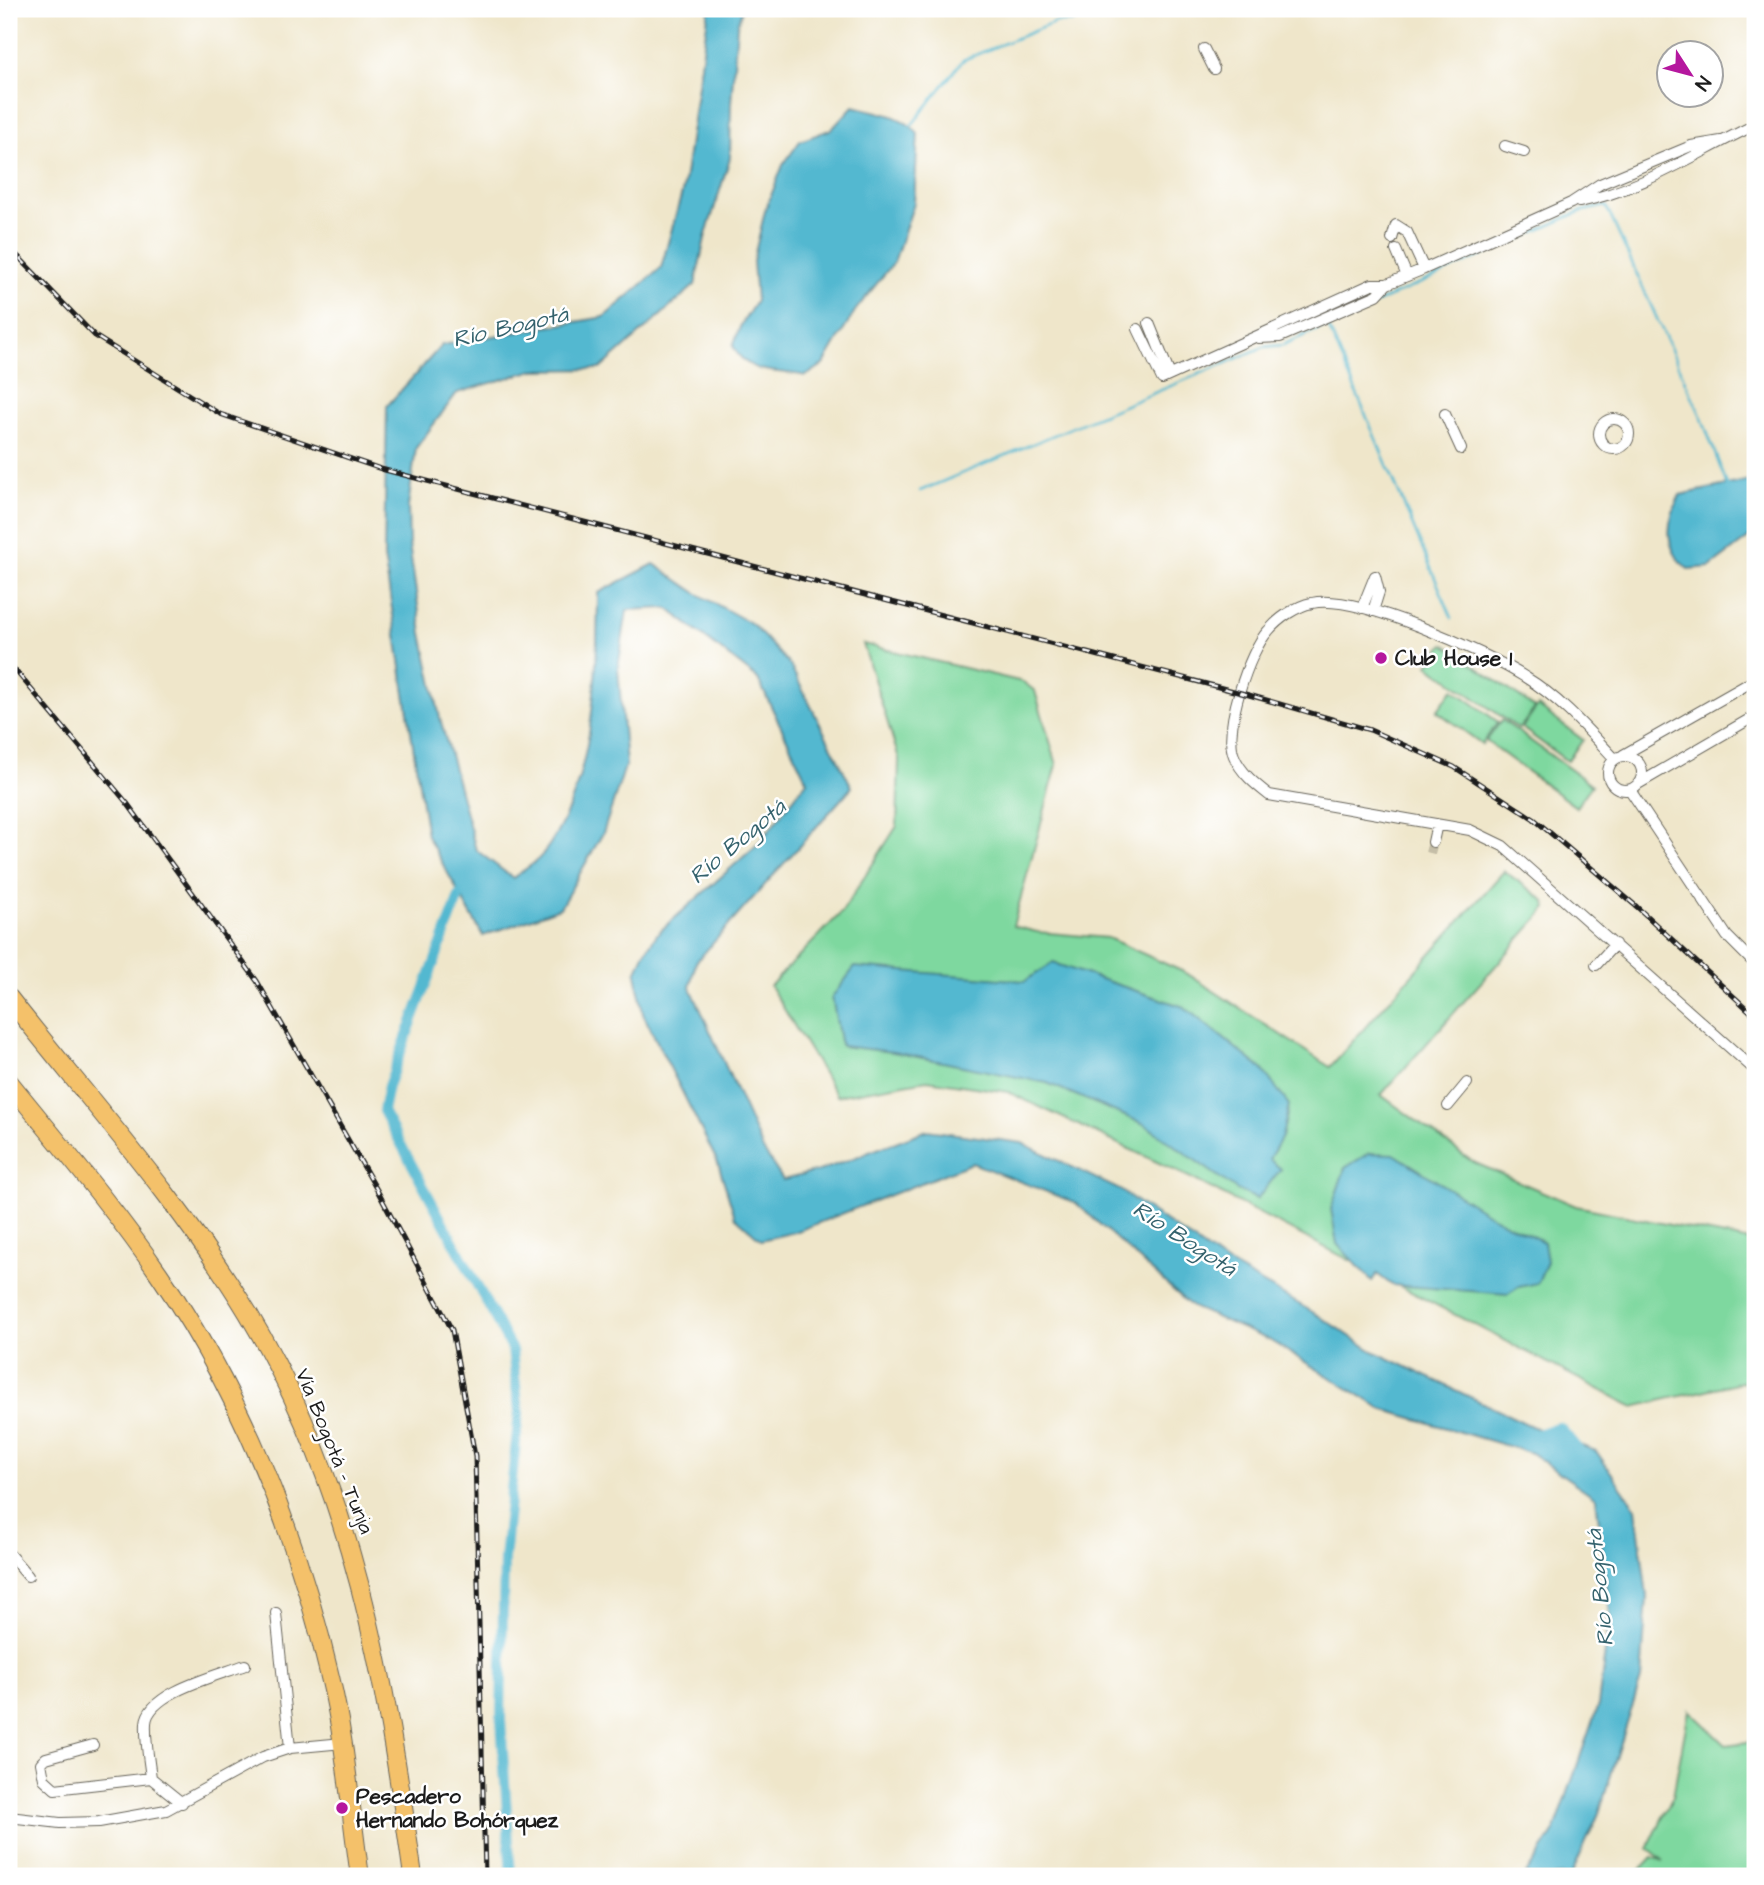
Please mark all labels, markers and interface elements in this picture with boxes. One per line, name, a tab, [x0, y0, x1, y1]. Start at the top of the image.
north arrow	[1656, 38, 1726, 108]
text: N	[1688, 70, 1717, 96]
water label: Río Bogotá	[450, 298, 572, 357]
place label: Club House 1	[1395, 644, 1513, 673]
marker: Club House 1	[1373, 650, 1389, 666]
water label: Río Bogotá	[682, 791, 794, 892]
water label: Río Bogotá	[1126, 1194, 1243, 1286]
street label: Vía Bogotá - Tunja	[286, 1364, 381, 1539]
water label: Río Bogotá	[1578, 1527, 1623, 1648]
place label: Pescadero Hernando Bohórquez	[356, 1782, 559, 1836]
marker: Pescadero Hernando Bohórquez	[334, 1800, 350, 1816]

